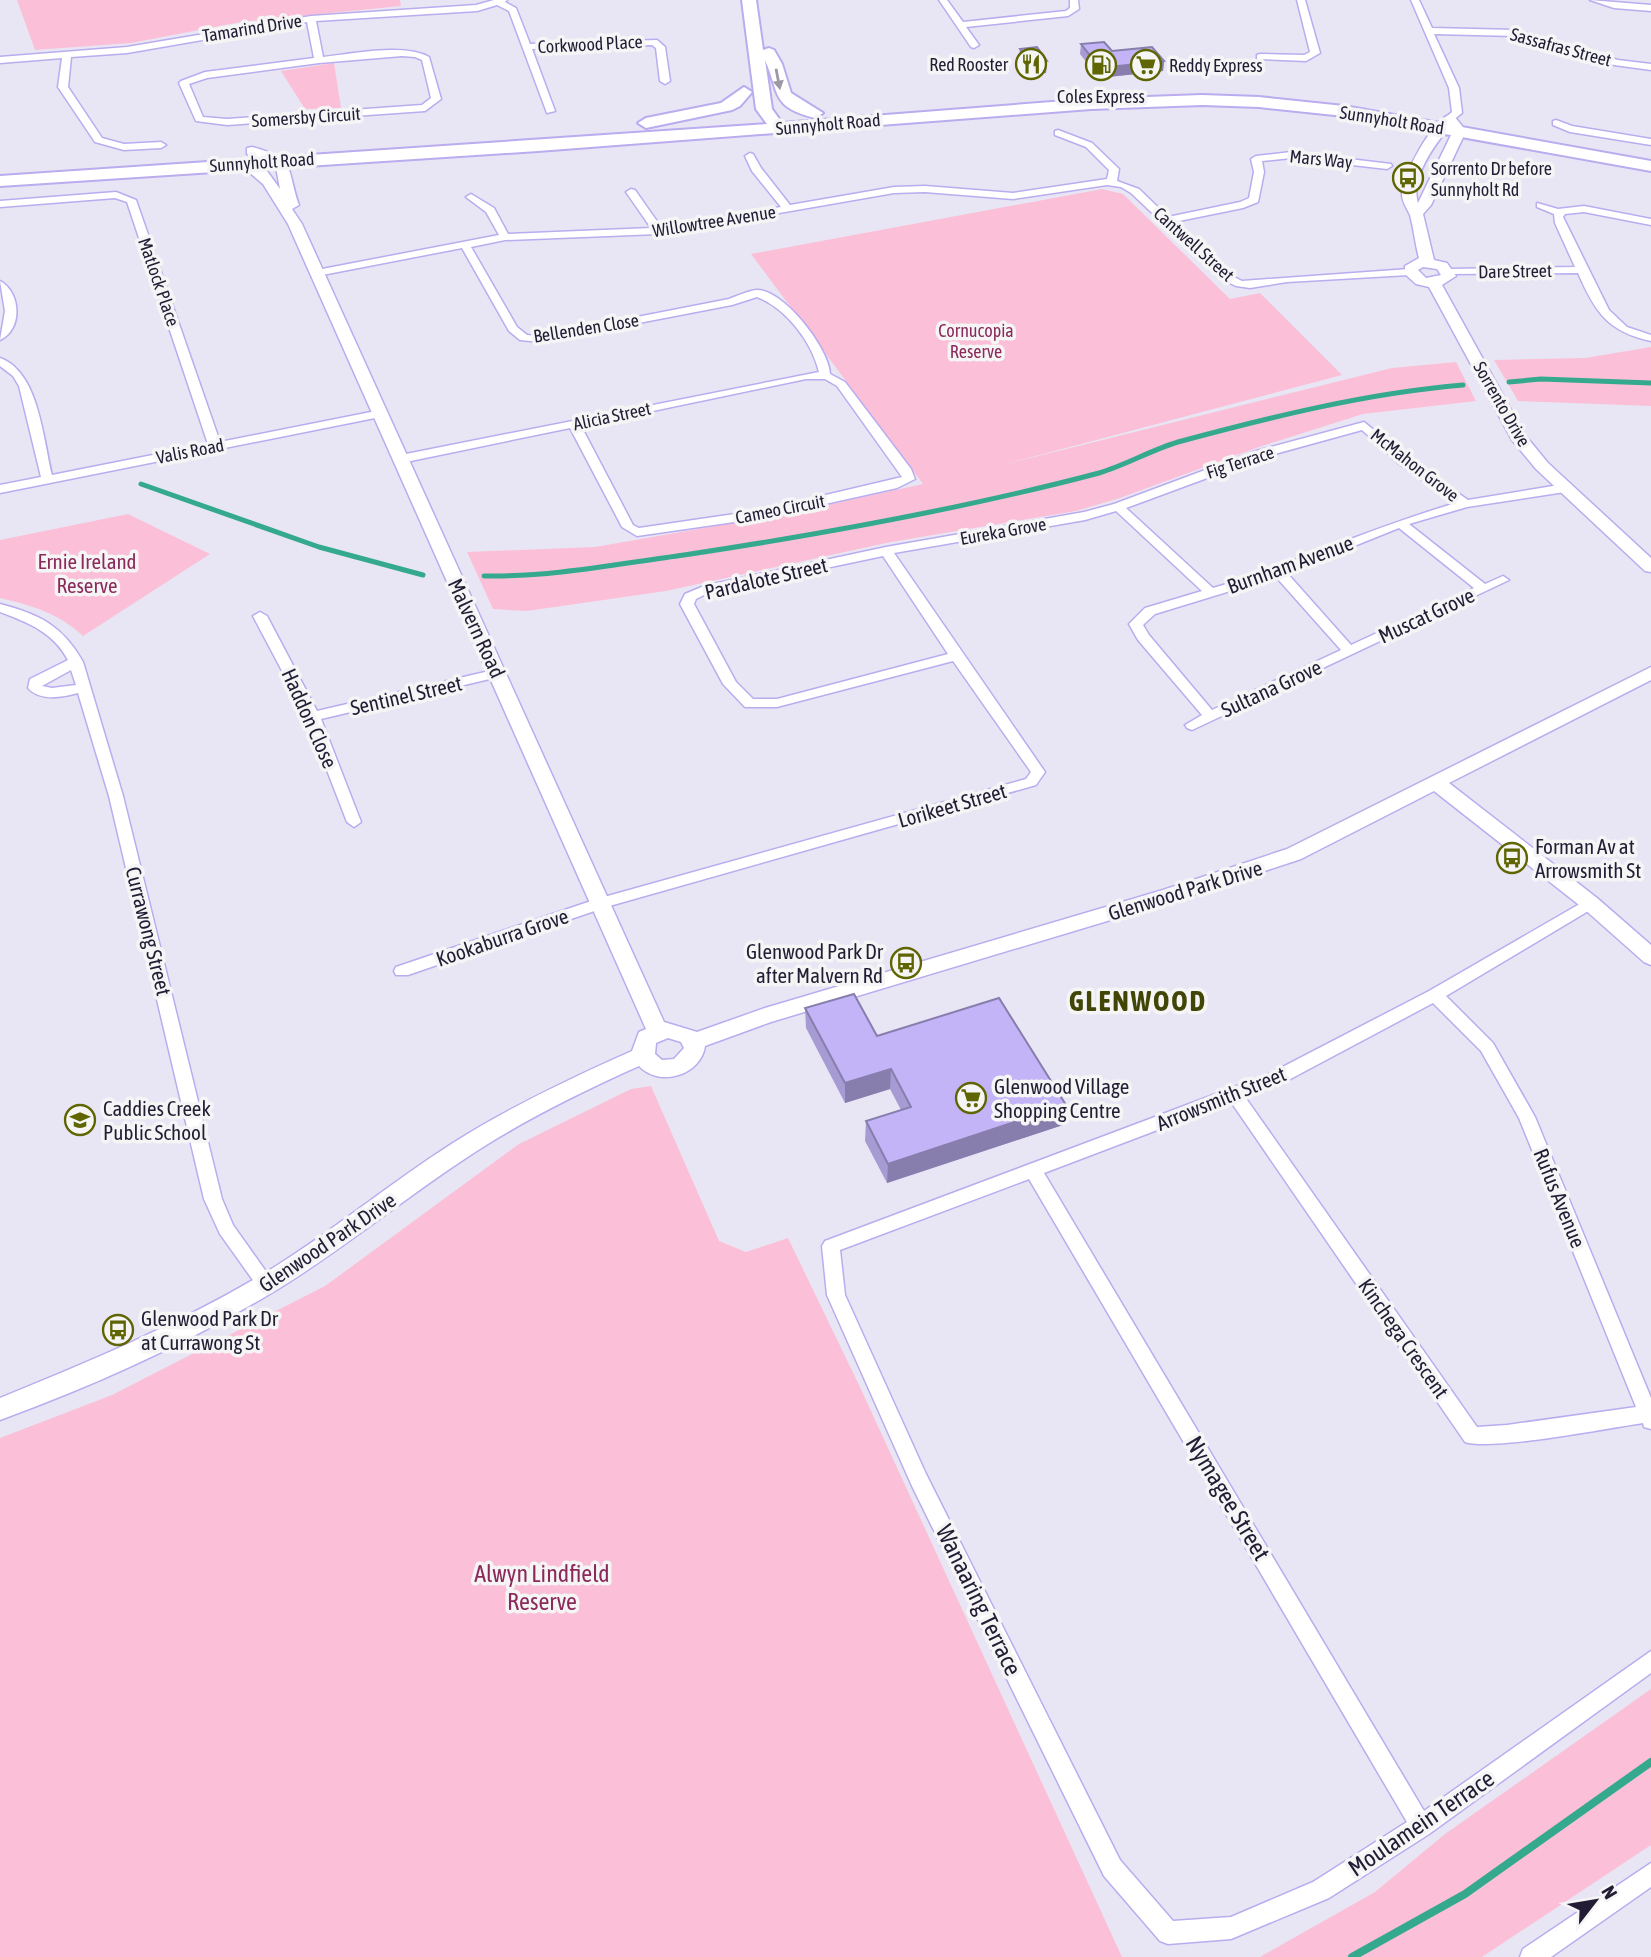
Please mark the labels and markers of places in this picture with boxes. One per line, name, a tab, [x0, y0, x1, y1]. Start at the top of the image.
restaurant icon: Red Rooster	[1014, 47, 1048, 81]
fuel station icon: Coles Express	[1084, 48, 1118, 82]
supermarket icon: Reddy Express	[1129, 48, 1163, 82]
place label: Red Rooster	[929, 54, 1009, 75]
place label: Reddy Express	[1169, 55, 1263, 76]
place label: Coles Express	[1057, 86, 1145, 107]
place label: Sorrento Dr before Sunnyholt Rd	[1431, 158, 1552, 200]
bus stop icon: Sorrento Dr before Sunnyholt Rd	[1391, 161, 1425, 195]
place label: Forman Av at Arrowsmith St	[1535, 834, 1641, 882]
bus stop icon: Forman Av at Arrowsmith St	[1495, 841, 1529, 875]
place label: Glenwood Park Dr after Malvern Rd	[746, 939, 884, 987]
bus stop icon: Glenwood Park Dr after Malvern Rd	[889, 946, 923, 980]
place label: Glenwood Village Shopping Centre	[994, 1074, 1129, 1122]
supermarket icon: Glenwood Village Shopping Centre	[954, 1081, 988, 1115]
place label: Caddies Creek Public School	[103, 1096, 211, 1144]
school or university icon: Caddies Creek Public School	[63, 1103, 97, 1137]
place label: Glenwood Park Dr at Currawong St	[141, 1306, 279, 1354]
bus stop icon: Glenwood Park Dr at Currawong St	[101, 1313, 135, 1347]

